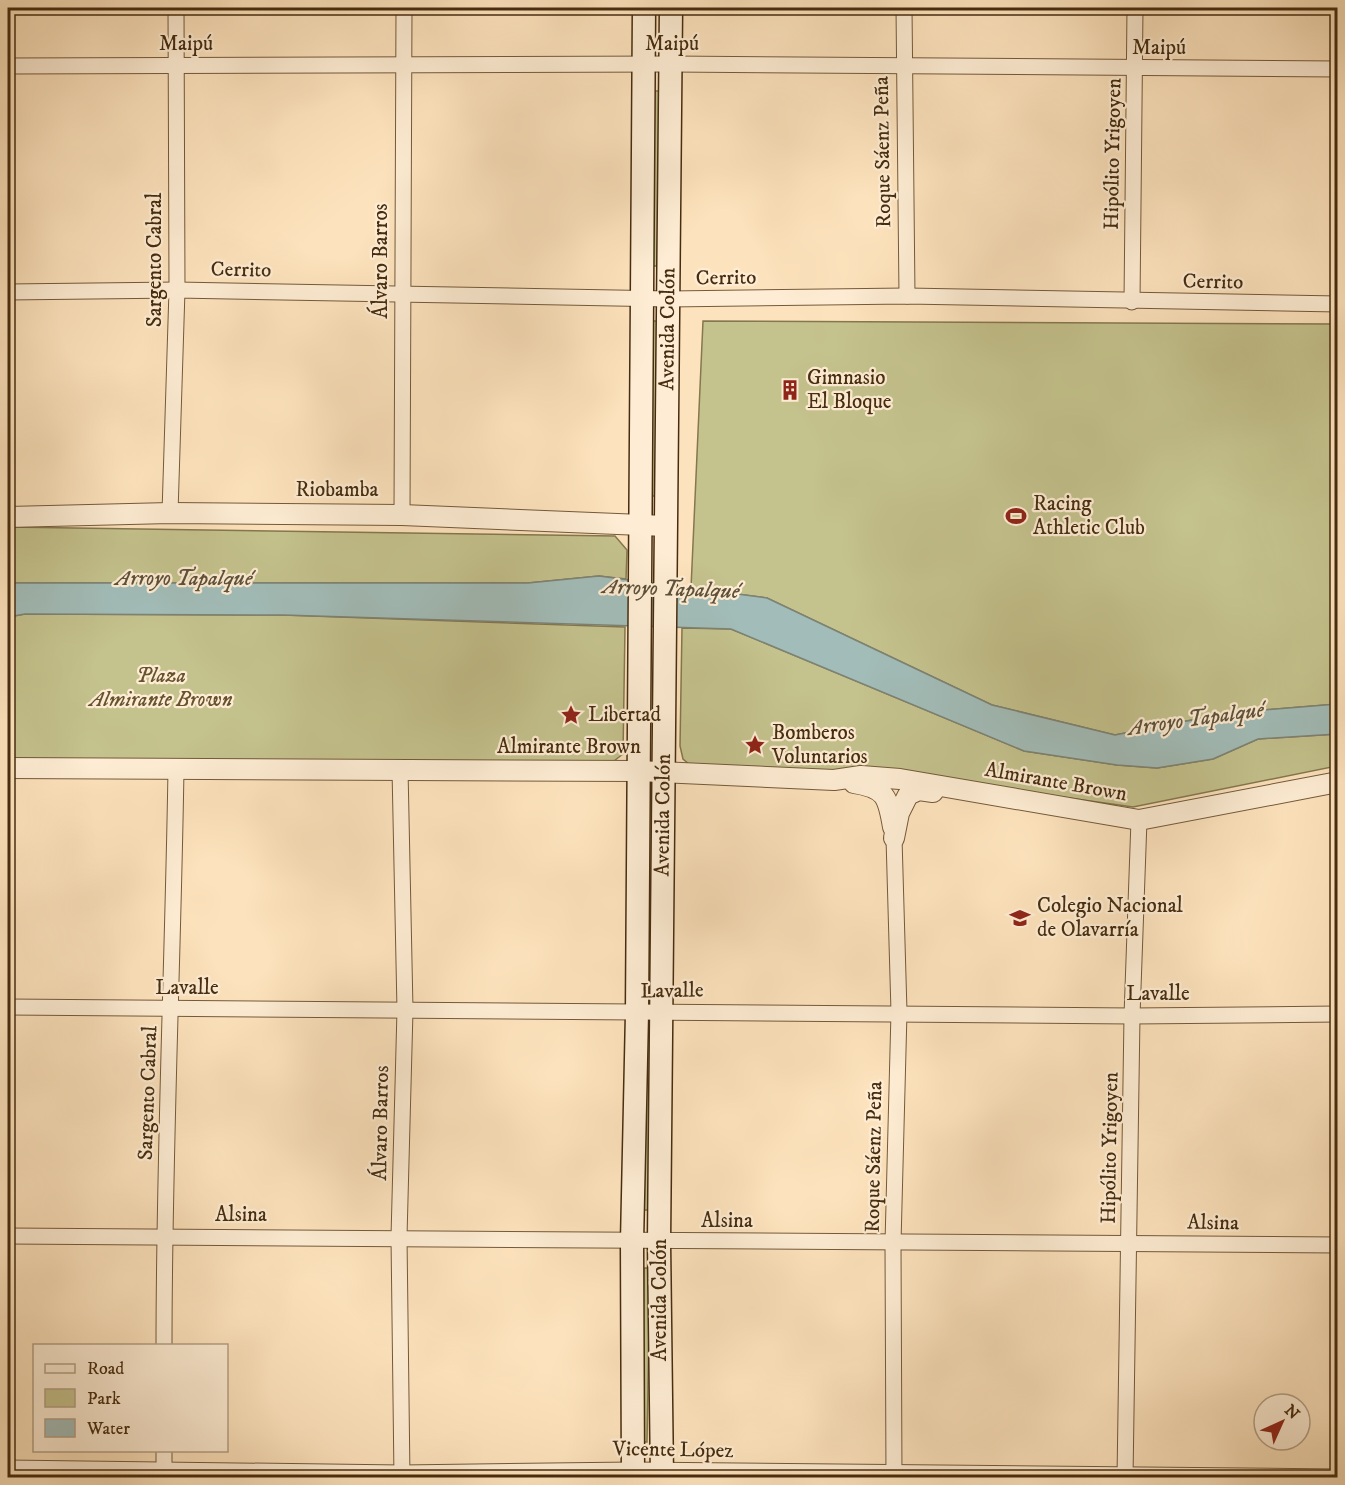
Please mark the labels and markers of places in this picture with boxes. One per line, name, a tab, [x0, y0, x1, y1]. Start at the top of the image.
place label: Gimnasio El Bloque	[807, 365, 892, 415]
building icon: Gimnasio El Bloque	[778, 378, 802, 402]
place label: Racing Athletic Club	[1033, 491, 1145, 541]
sports icon: Racing Athletic Club	[1004, 504, 1028, 528]
place label: Libertad	[588, 702, 662, 728]
place icon: Libertad	[559, 703, 583, 727]
place label: Bomberos Voluntarios	[771, 720, 868, 770]
place icon: Bomberos Voluntarios	[743, 733, 767, 757]
place label: Colegio Nacional de Olavarría	[1037, 893, 1184, 943]
school or university icon: Colegio Nacional de Olavarría	[1008, 906, 1032, 930]

